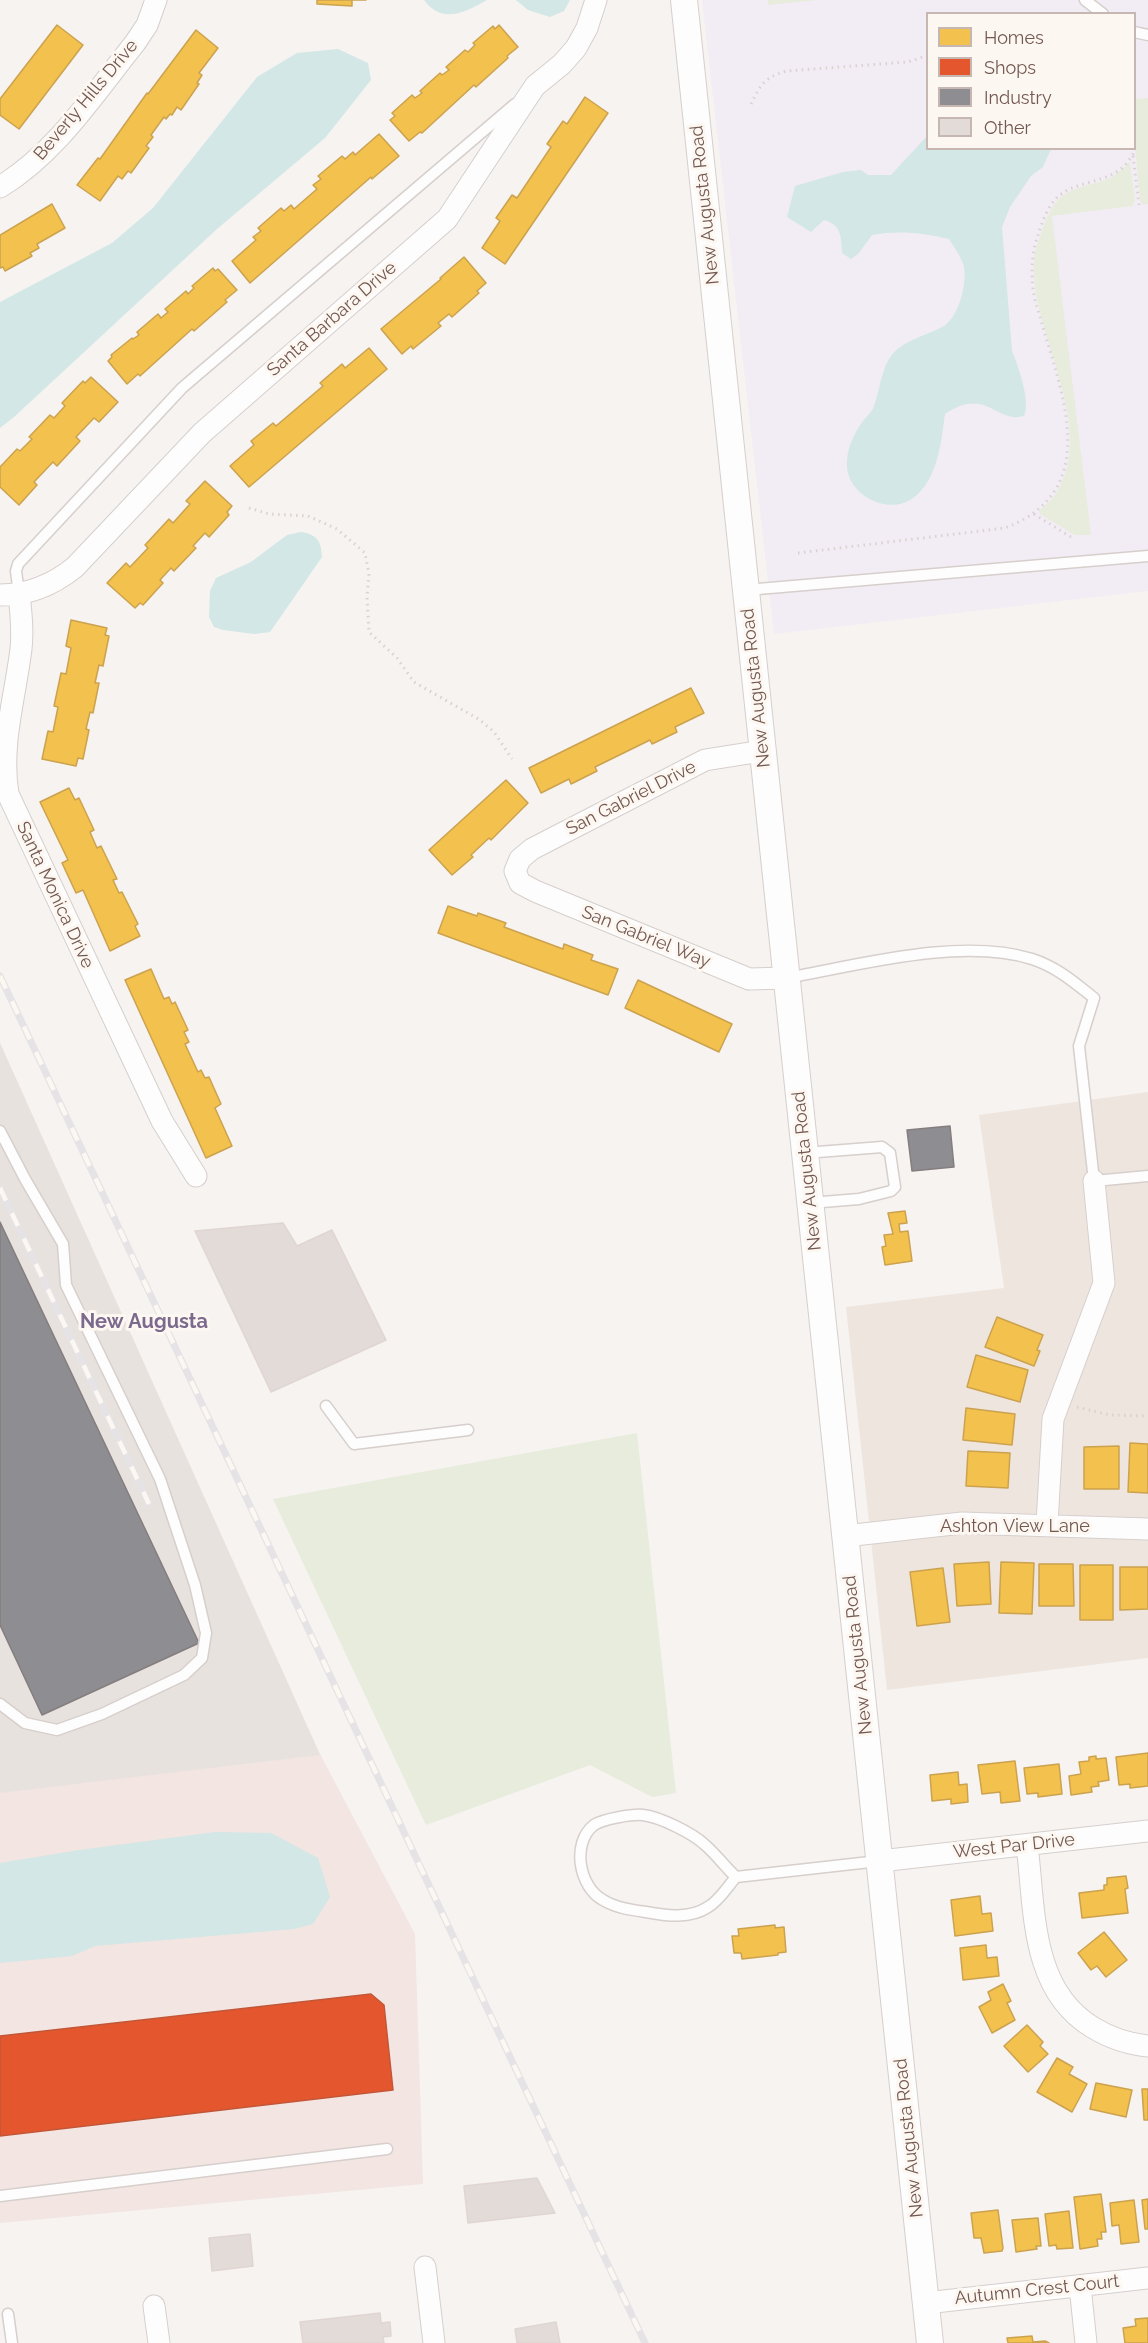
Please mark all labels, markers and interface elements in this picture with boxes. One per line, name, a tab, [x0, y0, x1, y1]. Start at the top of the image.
legend	[926, 12, 1136, 150]
text: Homes	[984, 27, 1044, 48]
street label: Beverly Hills Drive	[29, 35, 143, 165]
text: Shops	[984, 57, 1036, 78]
text: Industry	[984, 87, 1052, 108]
text: Other	[984, 117, 1031, 138]
street label: New Augusta Road	[686, 124, 724, 286]
street label: Santa Barbara Drive	[263, 257, 401, 381]
street label: New Augusta Road	[737, 607, 775, 769]
street label: San Gabriel Drive	[562, 756, 700, 840]
street label: Santa Monica Drive	[11, 818, 99, 972]
street label: San Gabriel Way	[578, 901, 714, 973]
street label: New Augusta Road	[788, 1090, 826, 1252]
district label: New Augusta	[80, 1310, 208, 1334]
street label: Ashton View Lane	[940, 1516, 1090, 1538]
street label: New Augusta Road	[839, 1574, 877, 1736]
street label: West Par Drive	[952, 1829, 1076, 1863]
street label: New Augusta Road	[890, 2057, 928, 2219]
street label: Autumn Crest Court	[954, 2271, 1120, 2309]

